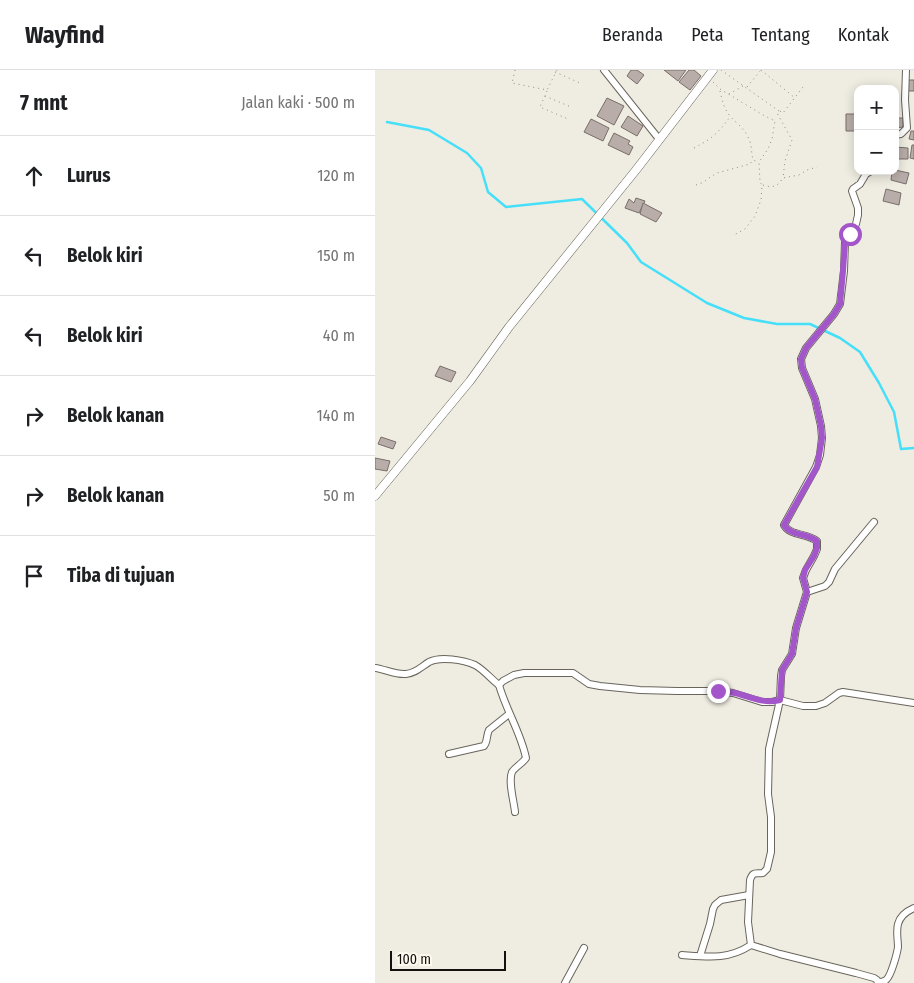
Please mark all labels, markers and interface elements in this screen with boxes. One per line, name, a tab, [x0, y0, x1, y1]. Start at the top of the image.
text: Wayfind	[25, 21, 105, 49]
text: Beranda	[602, 24, 663, 46]
text: Peta	[691, 24, 724, 46]
text: Tentang	[752, 24, 810, 46]
text: Kontak	[838, 24, 889, 46]
map controls	[854, 85, 899, 175]
button: +	[854, 85, 899, 130]
text: 7 mnt	[20, 90, 68, 116]
text: Jalan kaki · 500 m	[241, 93, 355, 112]
button: −	[854, 130, 899, 175]
icon: ahead	[20, 162, 48, 190]
text: Lurus	[67, 164, 111, 187]
text: 120 m	[317, 166, 355, 185]
route start	[839, 223, 862, 246]
icon: left	[20, 242, 48, 270]
text: Belok kiri	[67, 244, 143, 267]
text: 150 m	[317, 246, 355, 265]
icon: left	[20, 322, 48, 350]
text: Belok kiri	[67, 324, 143, 347]
text: 40 m	[323, 326, 355, 345]
icon: right	[20, 402, 48, 430]
text: Belok kanan	[67, 404, 164, 427]
text: 140 m	[317, 406, 355, 425]
icon: right	[20, 482, 48, 510]
text: Belok kanan	[67, 484, 164, 507]
text: 50 m	[323, 486, 355, 505]
icon: arrive	[20, 562, 48, 590]
text: Tiba di tujuan	[67, 564, 175, 587]
route end	[707, 680, 730, 703]
scale bar	[390, 948, 506, 971]
text: 100 m	[397, 951, 431, 968]

